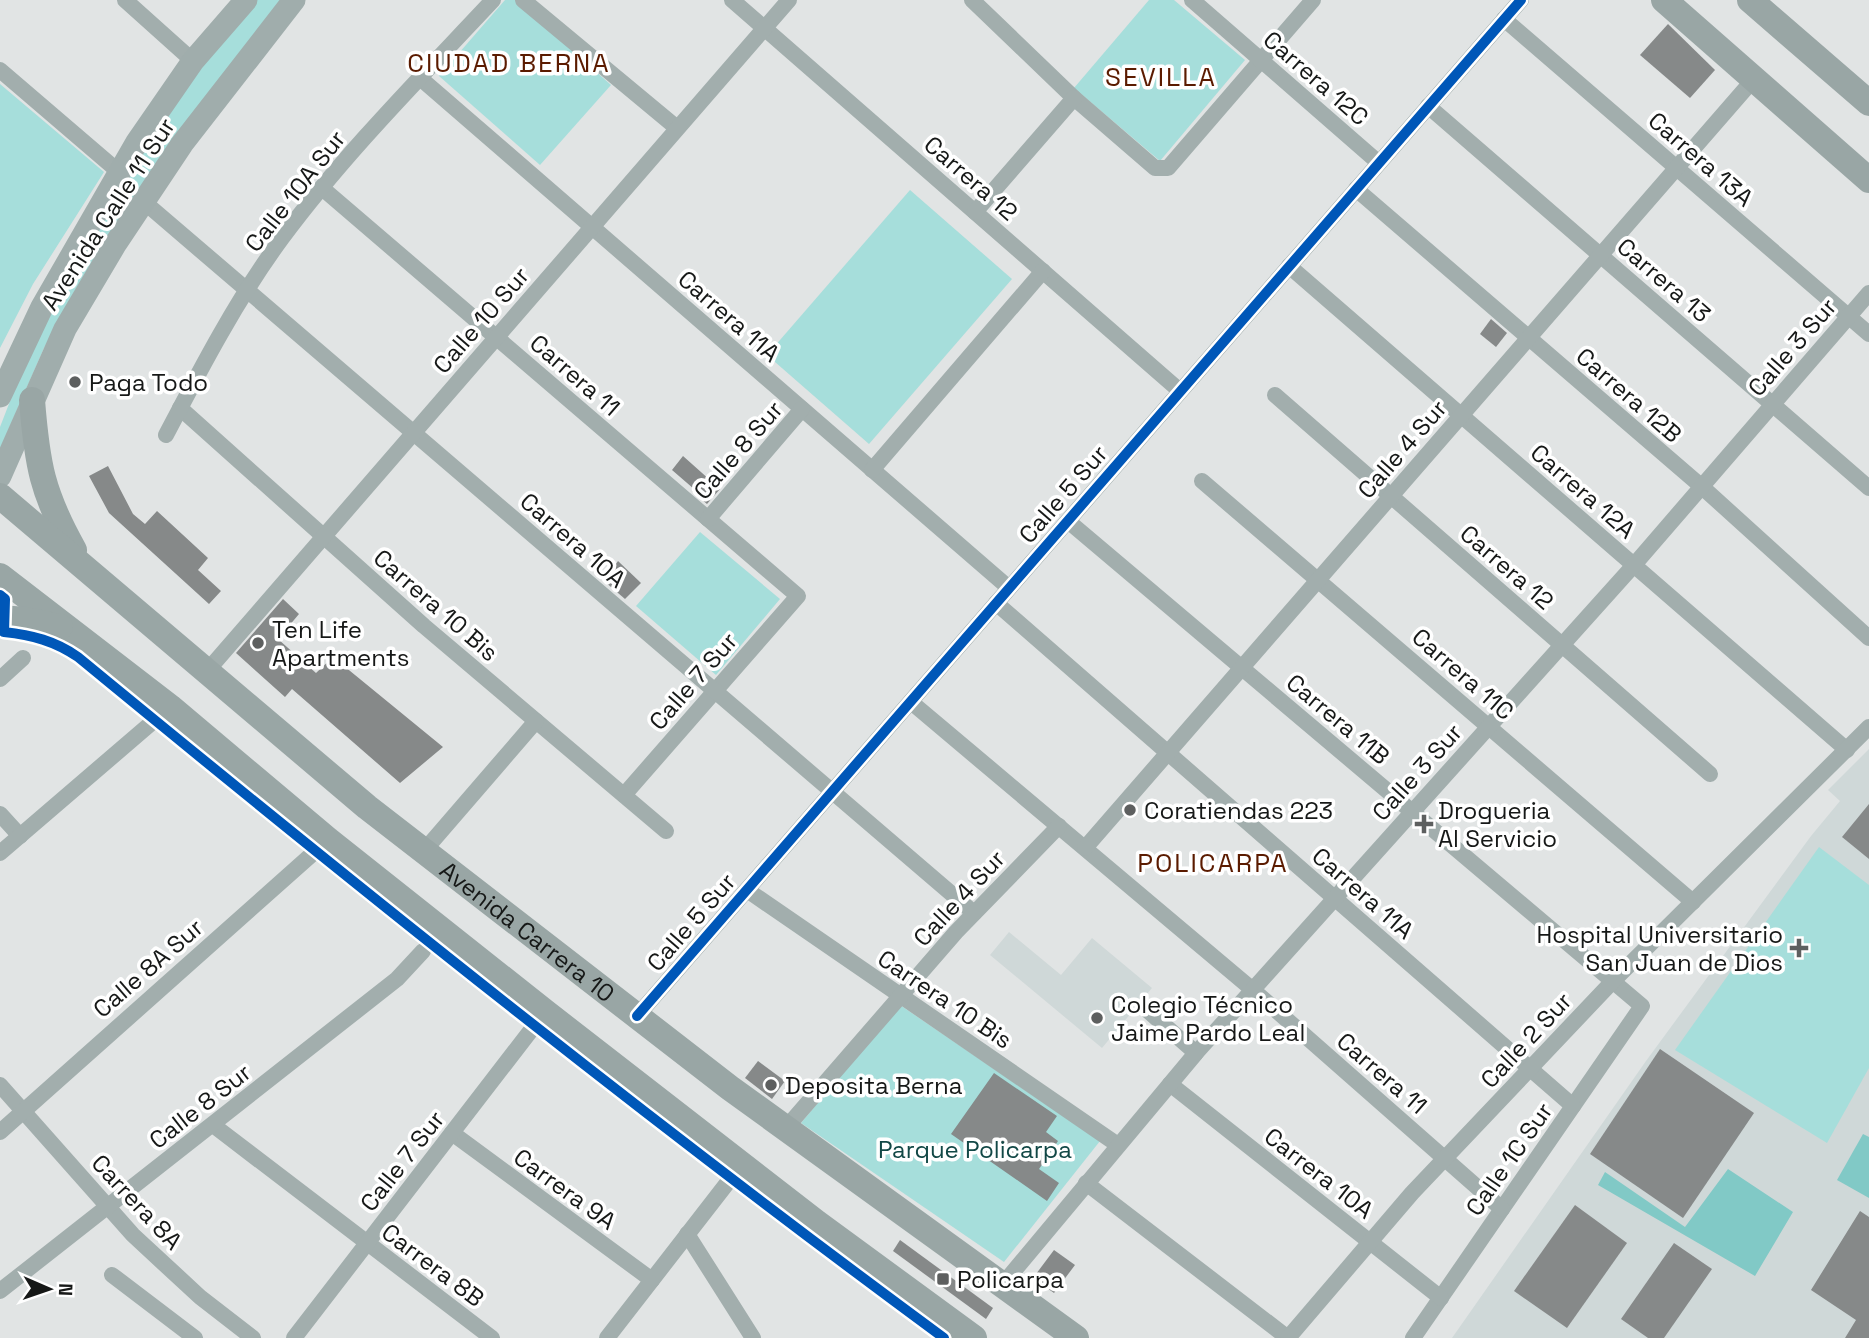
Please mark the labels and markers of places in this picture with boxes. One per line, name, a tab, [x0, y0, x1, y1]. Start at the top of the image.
place label: Paga Todo	[89, 367, 208, 398]
marker: Paga Todo	[67, 374, 83, 390]
place label: Ten Life Apartments	[272, 614, 409, 673]
marker: Ten Life Apartments	[250, 635, 266, 651]
place label: Coratiendas 223	[1144, 795, 1333, 826]
place label: Drogueria Al Servicio	[1438, 795, 1557, 854]
marker: Coratiendas 223	[1122, 802, 1138, 818]
marker: Drogueria Al Servicio	[1416, 816, 1432, 832]
place label: Hospital Universitario San Juan de Dios	[1537, 919, 1783, 978]
marker: Hospital Universitario San Juan de Dios	[1789, 938, 1809, 958]
place label: Colegio Técnico Jaime Pardo Leal	[1111, 989, 1305, 1048]
marker: Colegio Técnico Jaime Pardo Leal	[1089, 1010, 1105, 1026]
place label: Deposita Berna	[785, 1070, 963, 1101]
marker: Deposita Berna	[763, 1077, 779, 1093]
place label: Policarpa	[957, 1264, 1064, 1295]
marker: Policarpa	[935, 1271, 951, 1287]

